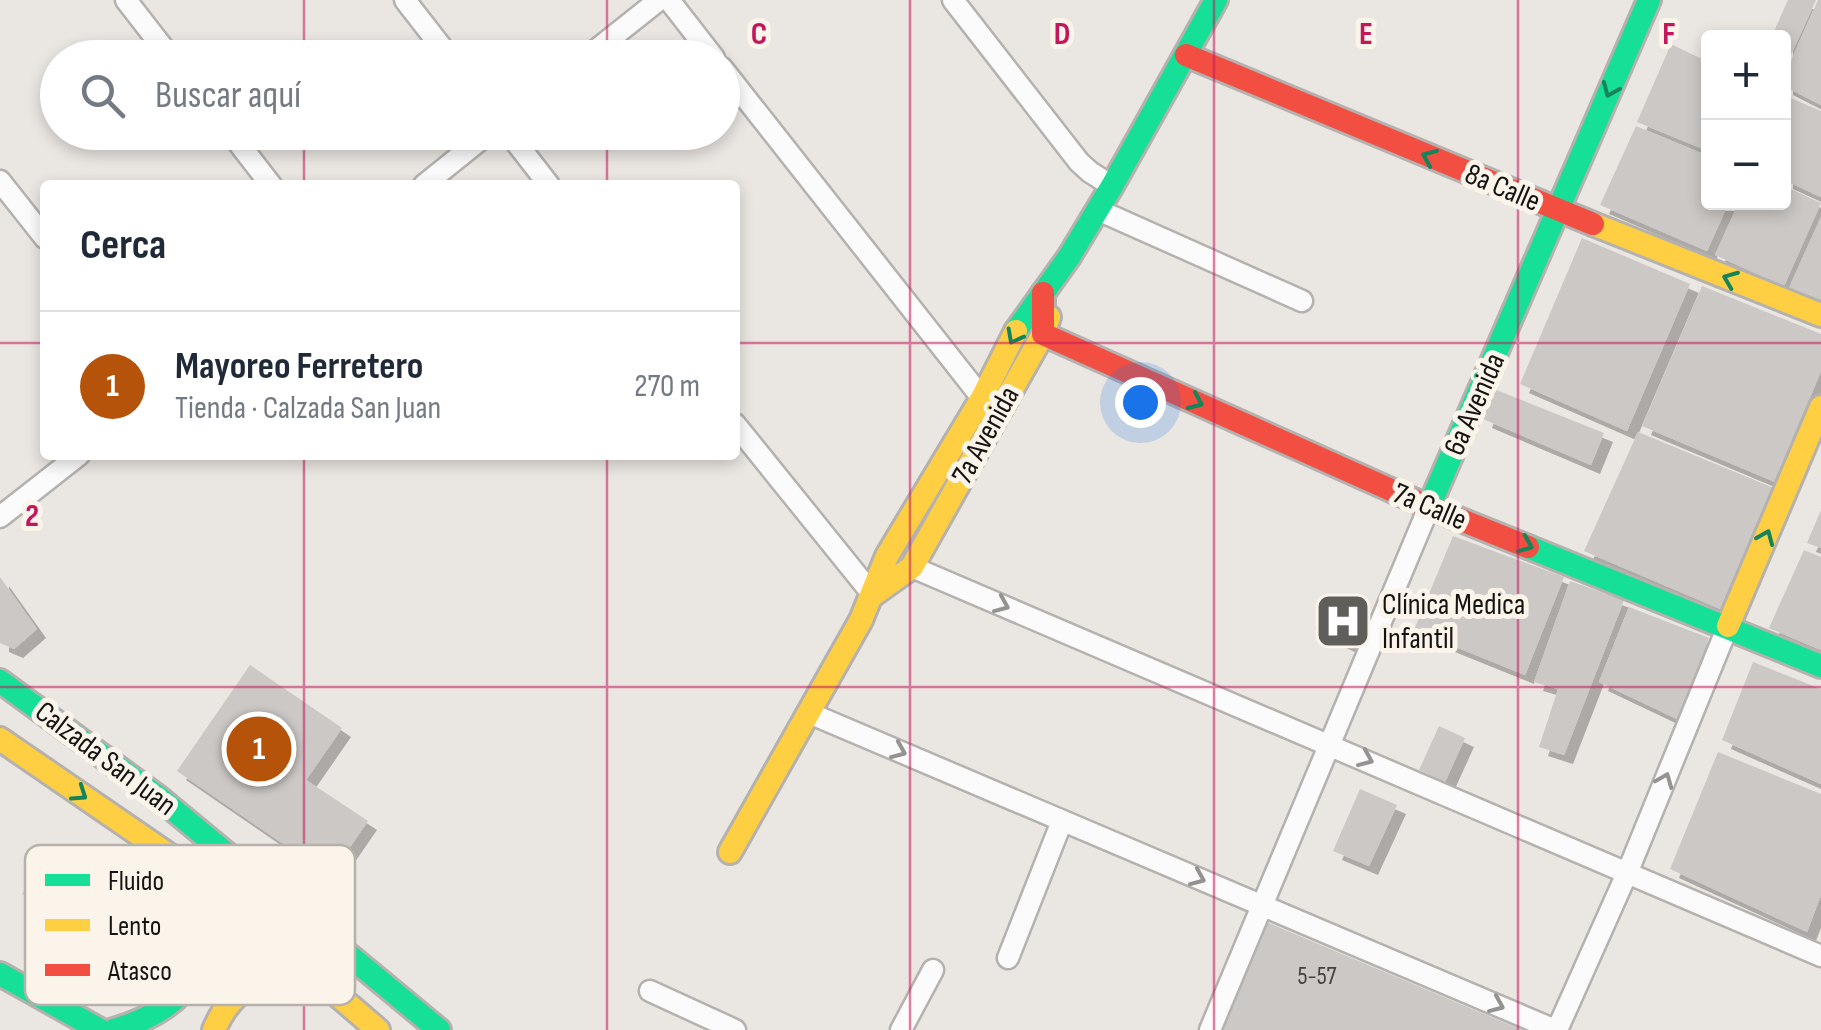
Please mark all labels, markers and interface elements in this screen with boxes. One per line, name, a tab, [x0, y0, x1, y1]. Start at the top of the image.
text: C	[751, 15, 767, 54]
text: D	[1054, 15, 1070, 54]
text: E	[1359, 15, 1373, 54]
text: F	[1662, 15, 1676, 54]
map controls	[1701, 30, 1791, 210]
button: +	[1701, 30, 1791, 120]
search box	[40, 40, 740, 150]
icon: search	[75, 68, 130, 123]
text: Buscar aquí	[155, 73, 301, 118]
one-way arrow	[1602, 80, 1622, 98]
button: −	[1701, 120, 1791, 210]
one-way arrow	[1422, 148, 1439, 168]
street label: 8a Calle	[1460, 156, 1546, 220]
text: Cerca	[80, 220, 166, 271]
one-way arrow	[1723, 271, 1740, 291]
one-way arrow	[1006, 327, 1026, 345]
text: Mayoreo Ferretero	[175, 344, 423, 389]
street label: 6a Avenida	[1437, 348, 1513, 461]
text: 1	[106, 367, 119, 406]
text: 270 m	[634, 367, 700, 406]
your location	[1115, 377, 1166, 428]
street label: 7a Avenida	[944, 380, 1027, 491]
text: Tienda · Calzada San Juan	[175, 389, 441, 428]
one-way arrow	[1186, 390, 1204, 410]
street label: 7a Calle	[1387, 475, 1472, 538]
text: 2	[25, 497, 39, 536]
one-way arrow	[1754, 529, 1774, 547]
one-way arrow	[1516, 534, 1534, 554]
place label: Clínica Medica Infantil	[1382, 587, 1525, 657]
hospital icon: Clínica Medica Infantil	[1313, 591, 1373, 651]
one-way arrow	[992, 593, 1010, 613]
street label: Calzada San Juan	[28, 694, 183, 824]
pin: 1	[226, 712, 292, 786]
one-way arrow	[889, 740, 907, 760]
one-way arrow	[1356, 748, 1373, 768]
one-way arrow	[1653, 773, 1673, 790]
one-way arrow	[69, 782, 88, 800]
legend	[25, 845, 355, 1005]
text: Fluido	[108, 865, 164, 898]
one-way arrow	[1188, 866, 1206, 886]
text: Lento	[108, 910, 161, 943]
text: Atasco	[107, 955, 172, 988]
house number: 5-57	[1297, 961, 1337, 992]
one-way arrow	[1487, 993, 1505, 1013]

